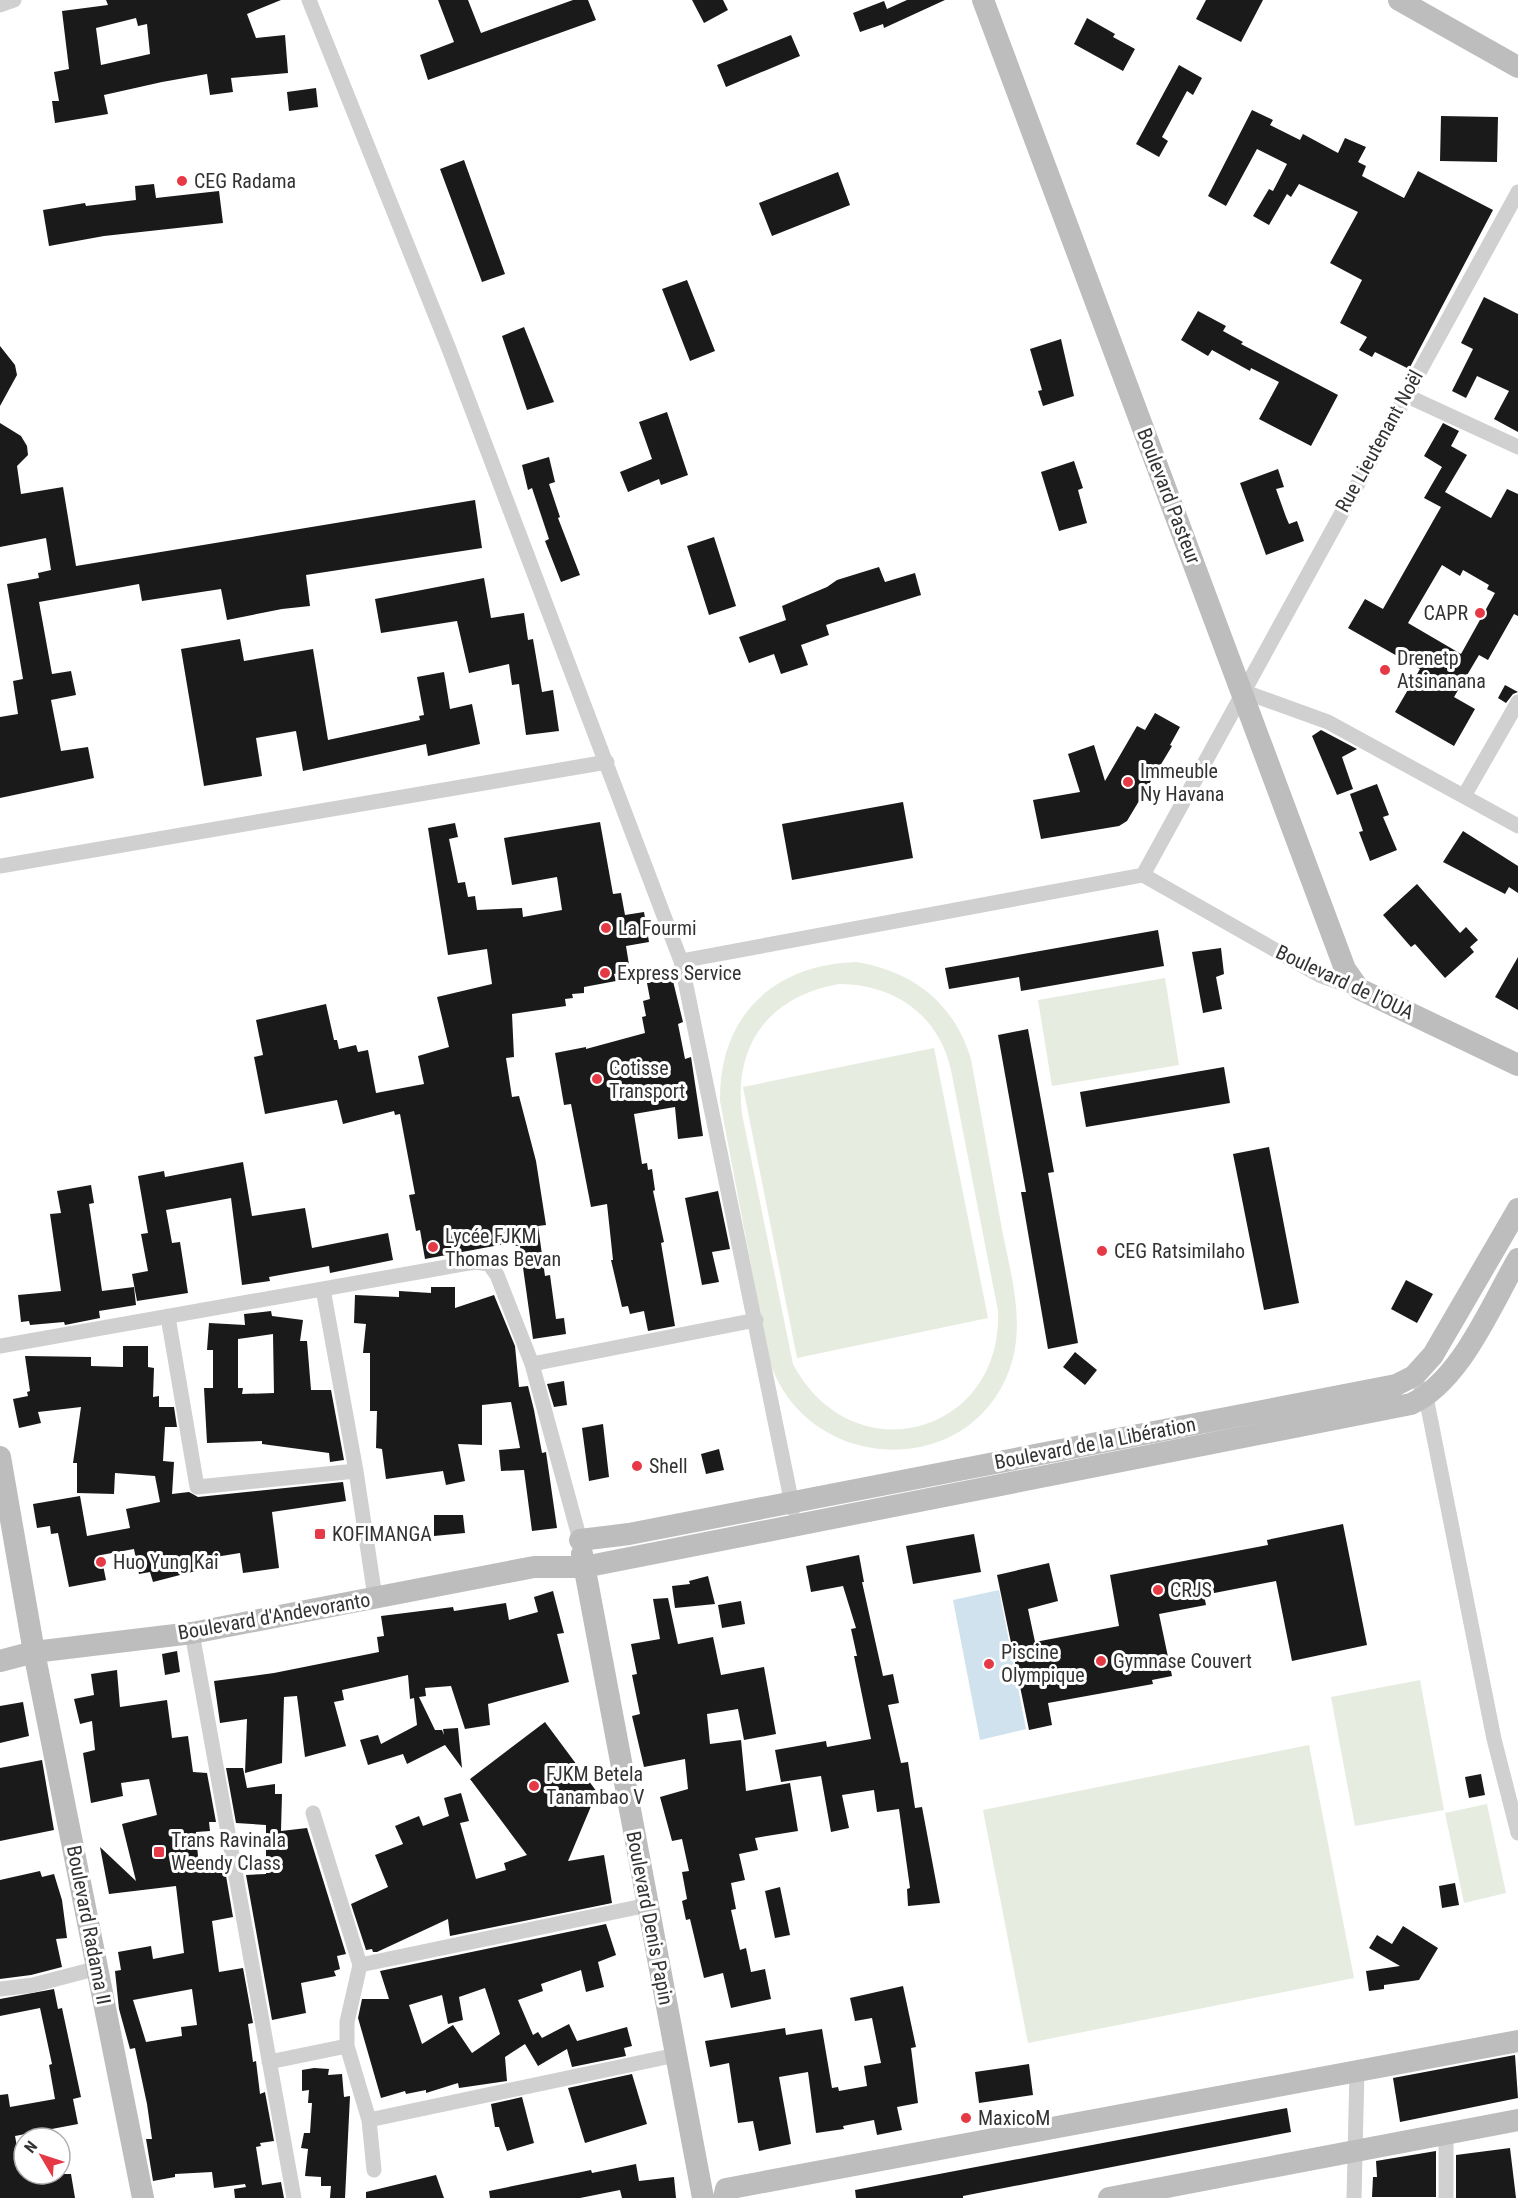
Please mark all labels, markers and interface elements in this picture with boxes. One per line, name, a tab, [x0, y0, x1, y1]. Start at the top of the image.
place label: CEG Radama	[194, 169, 296, 193]
marker: CEG Radama	[175, 174, 189, 188]
street label: Rue Lieutenant Noël	[1330, 366, 1428, 516]
street label: Boulevard Pasteur	[1132, 425, 1206, 567]
place label: CAPR	[1423, 601, 1468, 625]
marker: CAPR	[1473, 606, 1487, 620]
place label: Drenetp Atsinanana	[1397, 646, 1486, 693]
marker: Drenetp Atsinanana	[1378, 663, 1392, 677]
place label: Immeuble Ny Havana	[1140, 759, 1224, 806]
marker: Immeuble Ny Havana	[1121, 775, 1135, 789]
place label: La Fourmi	[618, 916, 697, 940]
marker: La Fourmi	[599, 921, 613, 935]
street label: Boulevard de l'OUA	[1272, 940, 1418, 1025]
place label: Express Service	[617, 961, 741, 985]
marker: Express Service	[598, 966, 612, 980]
place label: Cotisse Transport	[609, 1056, 685, 1103]
marker: Cotisse Transport	[590, 1072, 604, 1086]
place label: Lycée FJKM Thomas Bevan	[445, 1224, 561, 1271]
place label: CEG Ratsimilaho	[1114, 1239, 1245, 1263]
marker: Lycée FJKM Thomas Bevan	[426, 1240, 440, 1254]
marker: CEG Ratsimilaho	[1095, 1244, 1109, 1258]
street label: Boulevard de la Libération	[992, 1412, 1198, 1474]
place label: Shell	[649, 1454, 688, 1478]
marker: Shell	[630, 1459, 644, 1473]
place label: KOFIMANGA	[332, 1522, 432, 1546]
marker: KOFIMANGA	[313, 1527, 327, 1541]
place label: Huo Yung Kai	[113, 1550, 219, 1574]
marker: Huo Yung Kai	[94, 1555, 108, 1569]
place label: CRJS	[1170, 1578, 1212, 1602]
marker: CRJS	[1151, 1583, 1165, 1597]
street label: Boulevard d'Andevoranto	[176, 1587, 372, 1645]
place label: Piscine Olympique	[1001, 1640, 1085, 1687]
place label: Gymnase Couvert	[1113, 1649, 1252, 1673]
marker: Gymnase Couvert	[1094, 1654, 1108, 1668]
marker: Piscine Olympique	[982, 1657, 996, 1671]
place label: FJKM Betela Tanambao V	[546, 1762, 645, 1809]
marker: FJKM Betela Tanambao V	[527, 1779, 541, 1793]
place label: Trans Ravinala Weendy Class	[171, 1828, 286, 1875]
street label: Boulevard Denis Papin	[621, 1829, 679, 2007]
street label: Boulevard Radama II	[62, 1843, 116, 2007]
marker: Trans Ravinala Weendy Class	[152, 1845, 166, 1859]
place label: MaxicoM	[978, 2106, 1050, 2130]
marker: MaxicoM	[959, 2111, 973, 2125]
north arrow	[12, 2126, 72, 2186]
text: N	[20, 2137, 41, 2157]

